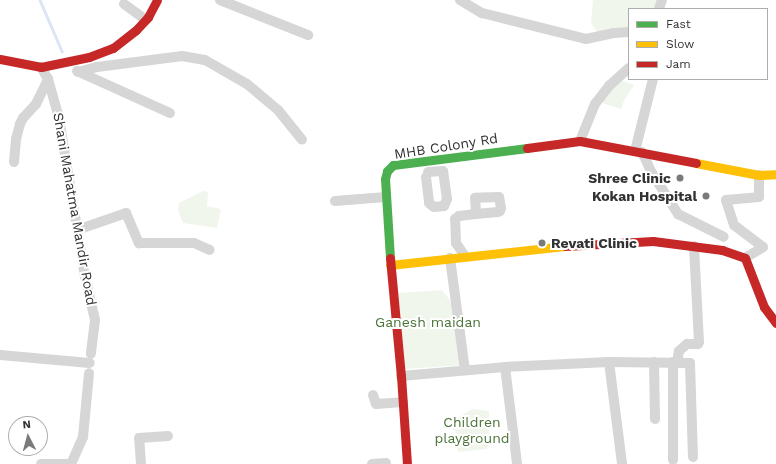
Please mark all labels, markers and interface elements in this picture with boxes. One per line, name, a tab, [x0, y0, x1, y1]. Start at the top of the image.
legend	[628, 8, 768, 80]
text: Fast	[666, 17, 691, 31]
text: Slow	[666, 37, 694, 51]
text: Jam	[666, 57, 691, 71]
street label: Shani Mahatma Mandir Road	[50, 111, 100, 307]
street label: MHB Colony Rd	[393, 129, 499, 163]
place label: Shree Clinic	[588, 170, 671, 186]
marker: Shree Clinic	[674, 172, 686, 184]
place label: Kokan Hospital	[592, 188, 697, 204]
marker: Kokan Hospital	[700, 190, 712, 202]
place label: Revati Clinic	[551, 235, 637, 251]
marker: Revati Clinic	[536, 237, 548, 249]
park label: Ganesh maidan	[375, 314, 481, 330]
park label: Children playground	[434, 414, 510, 446]
north arrow	[8, 416, 48, 456]
text: N	[22, 418, 32, 431]

